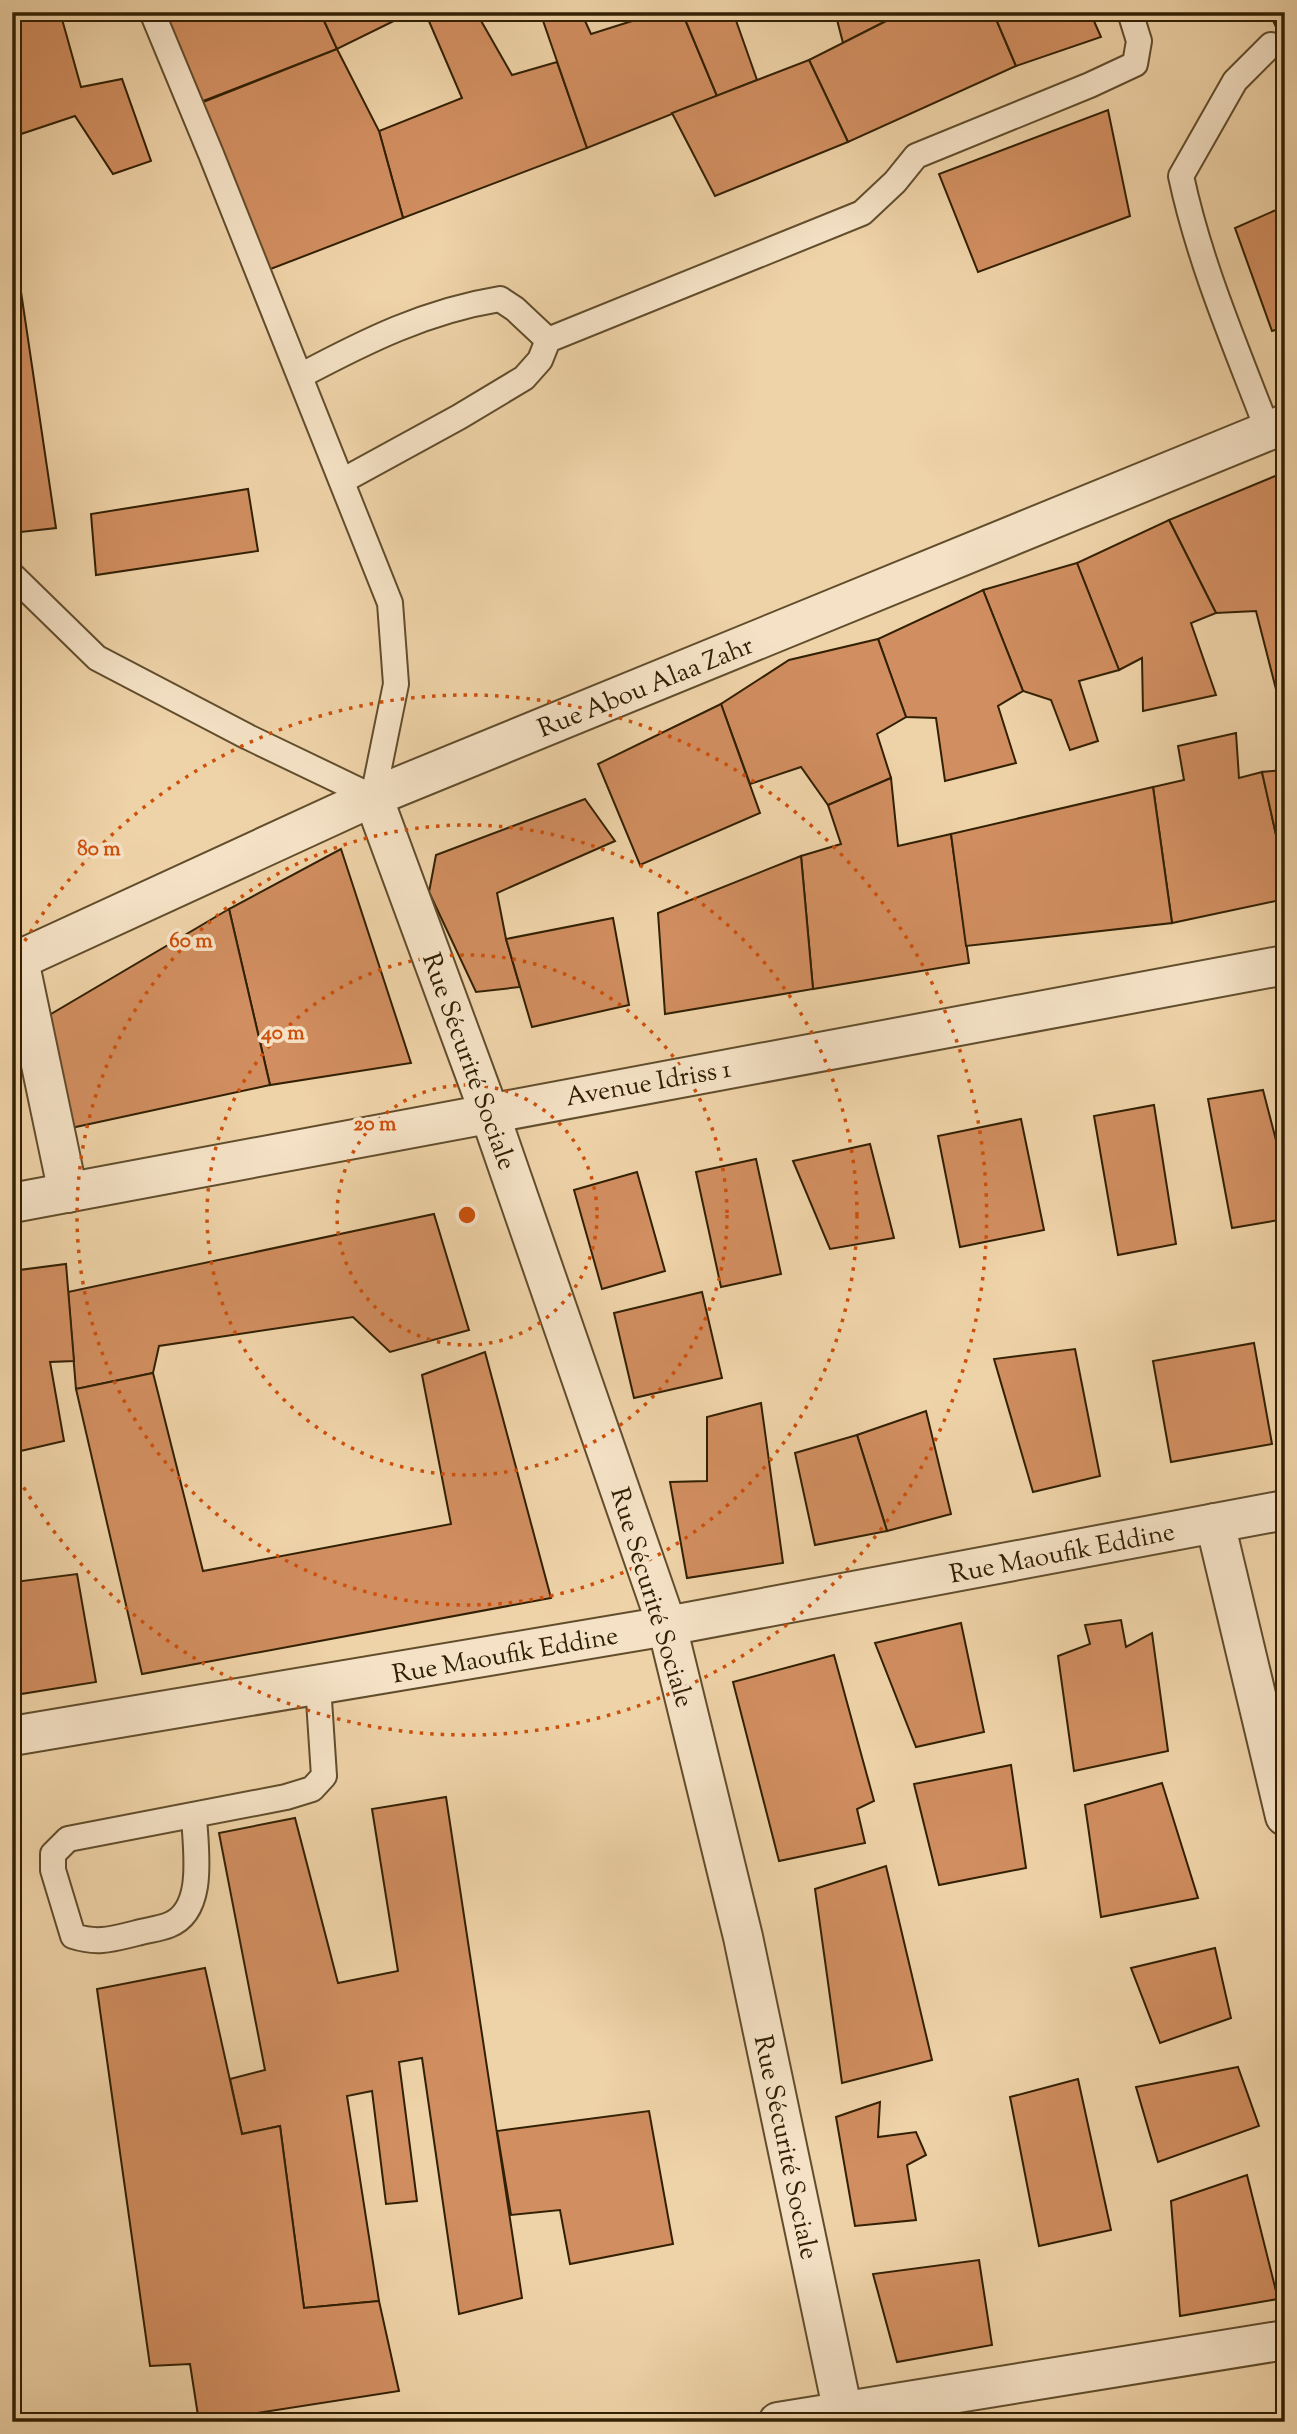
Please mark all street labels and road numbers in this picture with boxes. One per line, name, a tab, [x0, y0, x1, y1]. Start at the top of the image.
street label: Rue Abou Alaa Zahr	[533, 628, 760, 748]
street label: Rue Sécurité Sociale	[411, 948, 524, 1175]
street label: Avenue Idriss 1	[563, 1052, 734, 1117]
street label: Rue Sécurité Sociale	[600, 1483, 702, 1712]
street label: Rue Maoufik Eddine	[947, 1514, 1178, 1594]
street label: Rue Maoufik Eddine	[390, 1618, 621, 1695]
street label: Rue Sécurité Sociale	[743, 2032, 826, 2263]

